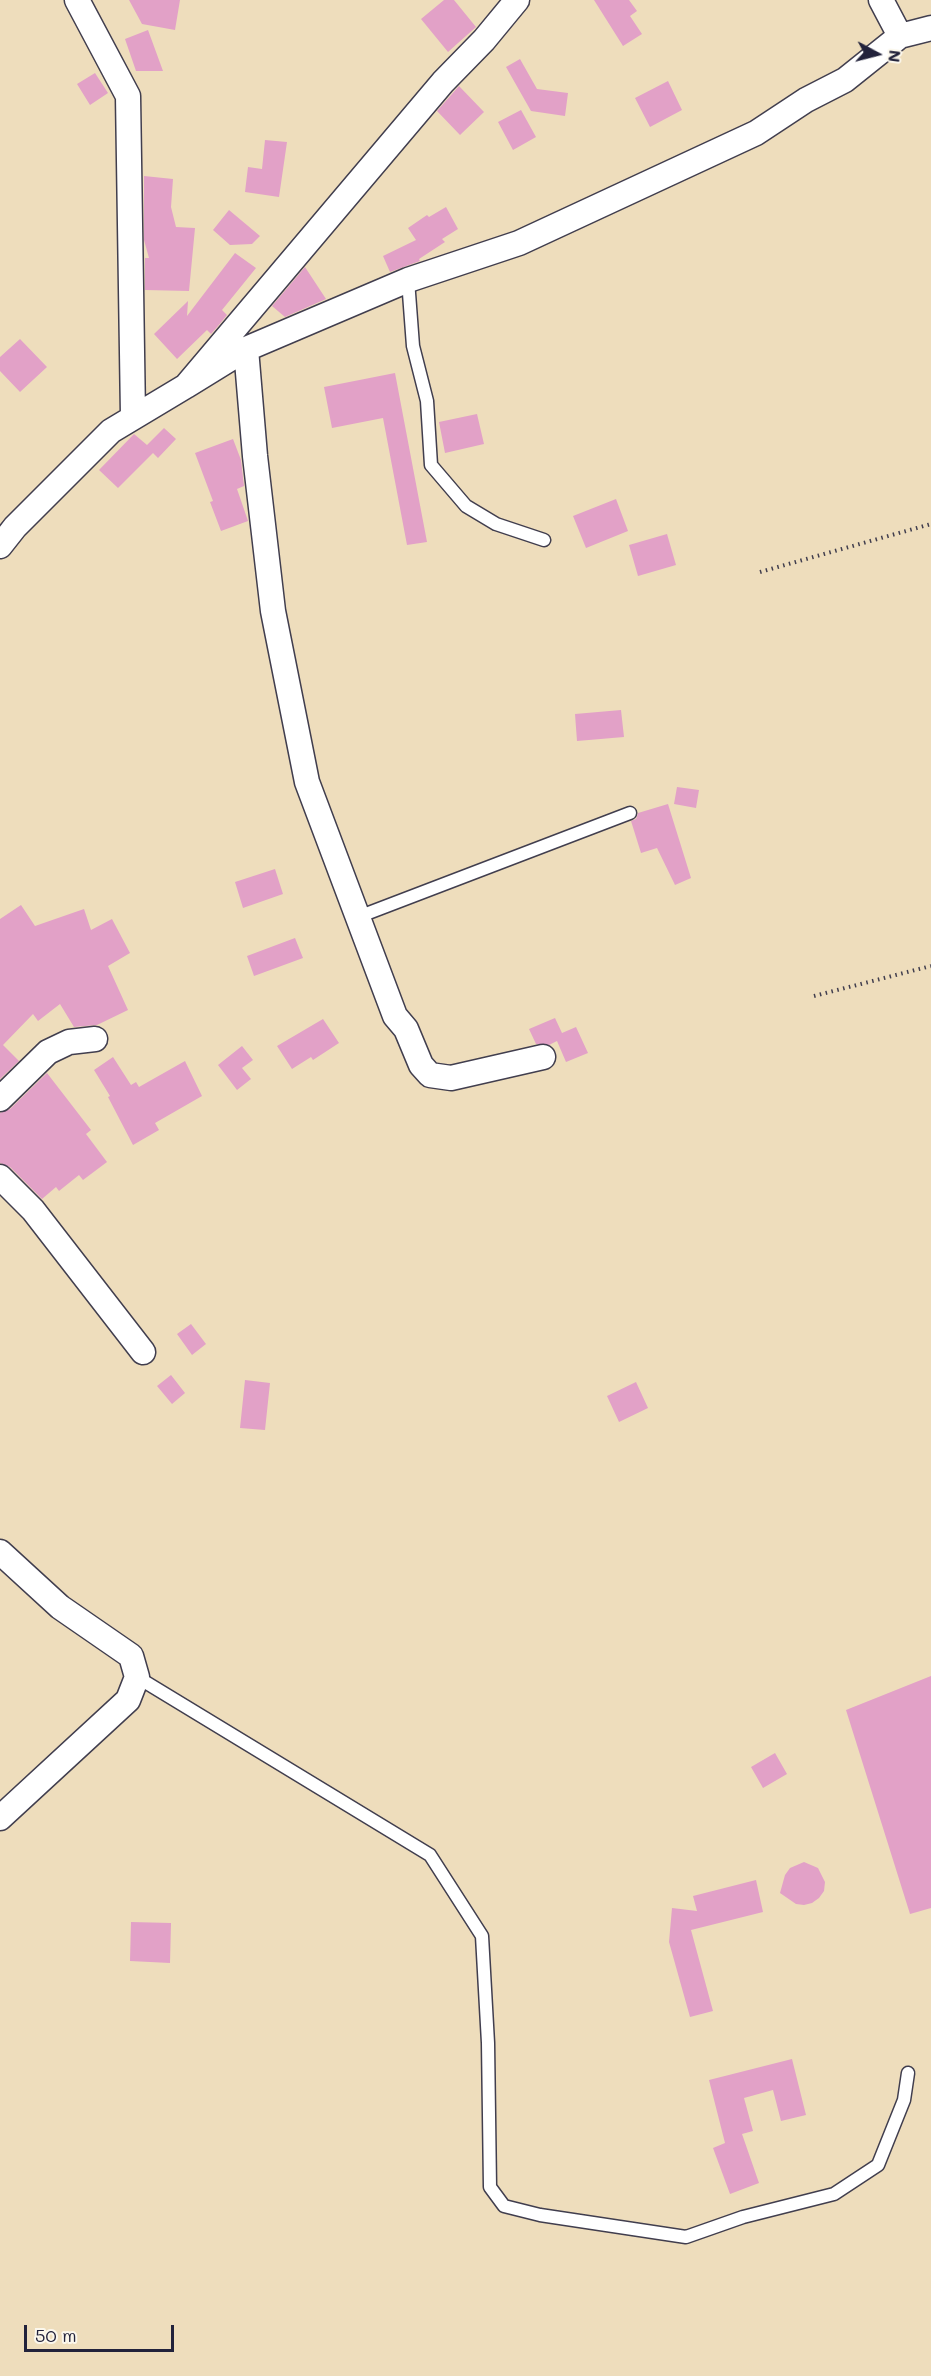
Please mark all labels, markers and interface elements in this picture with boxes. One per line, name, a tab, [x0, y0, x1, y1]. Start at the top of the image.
north arrow	[847, 24, 907, 84]
text: N	[884, 49, 907, 64]
scale bar	[27, 2313, 177, 2351]
text: 50 m	[35, 2323, 77, 2347]

